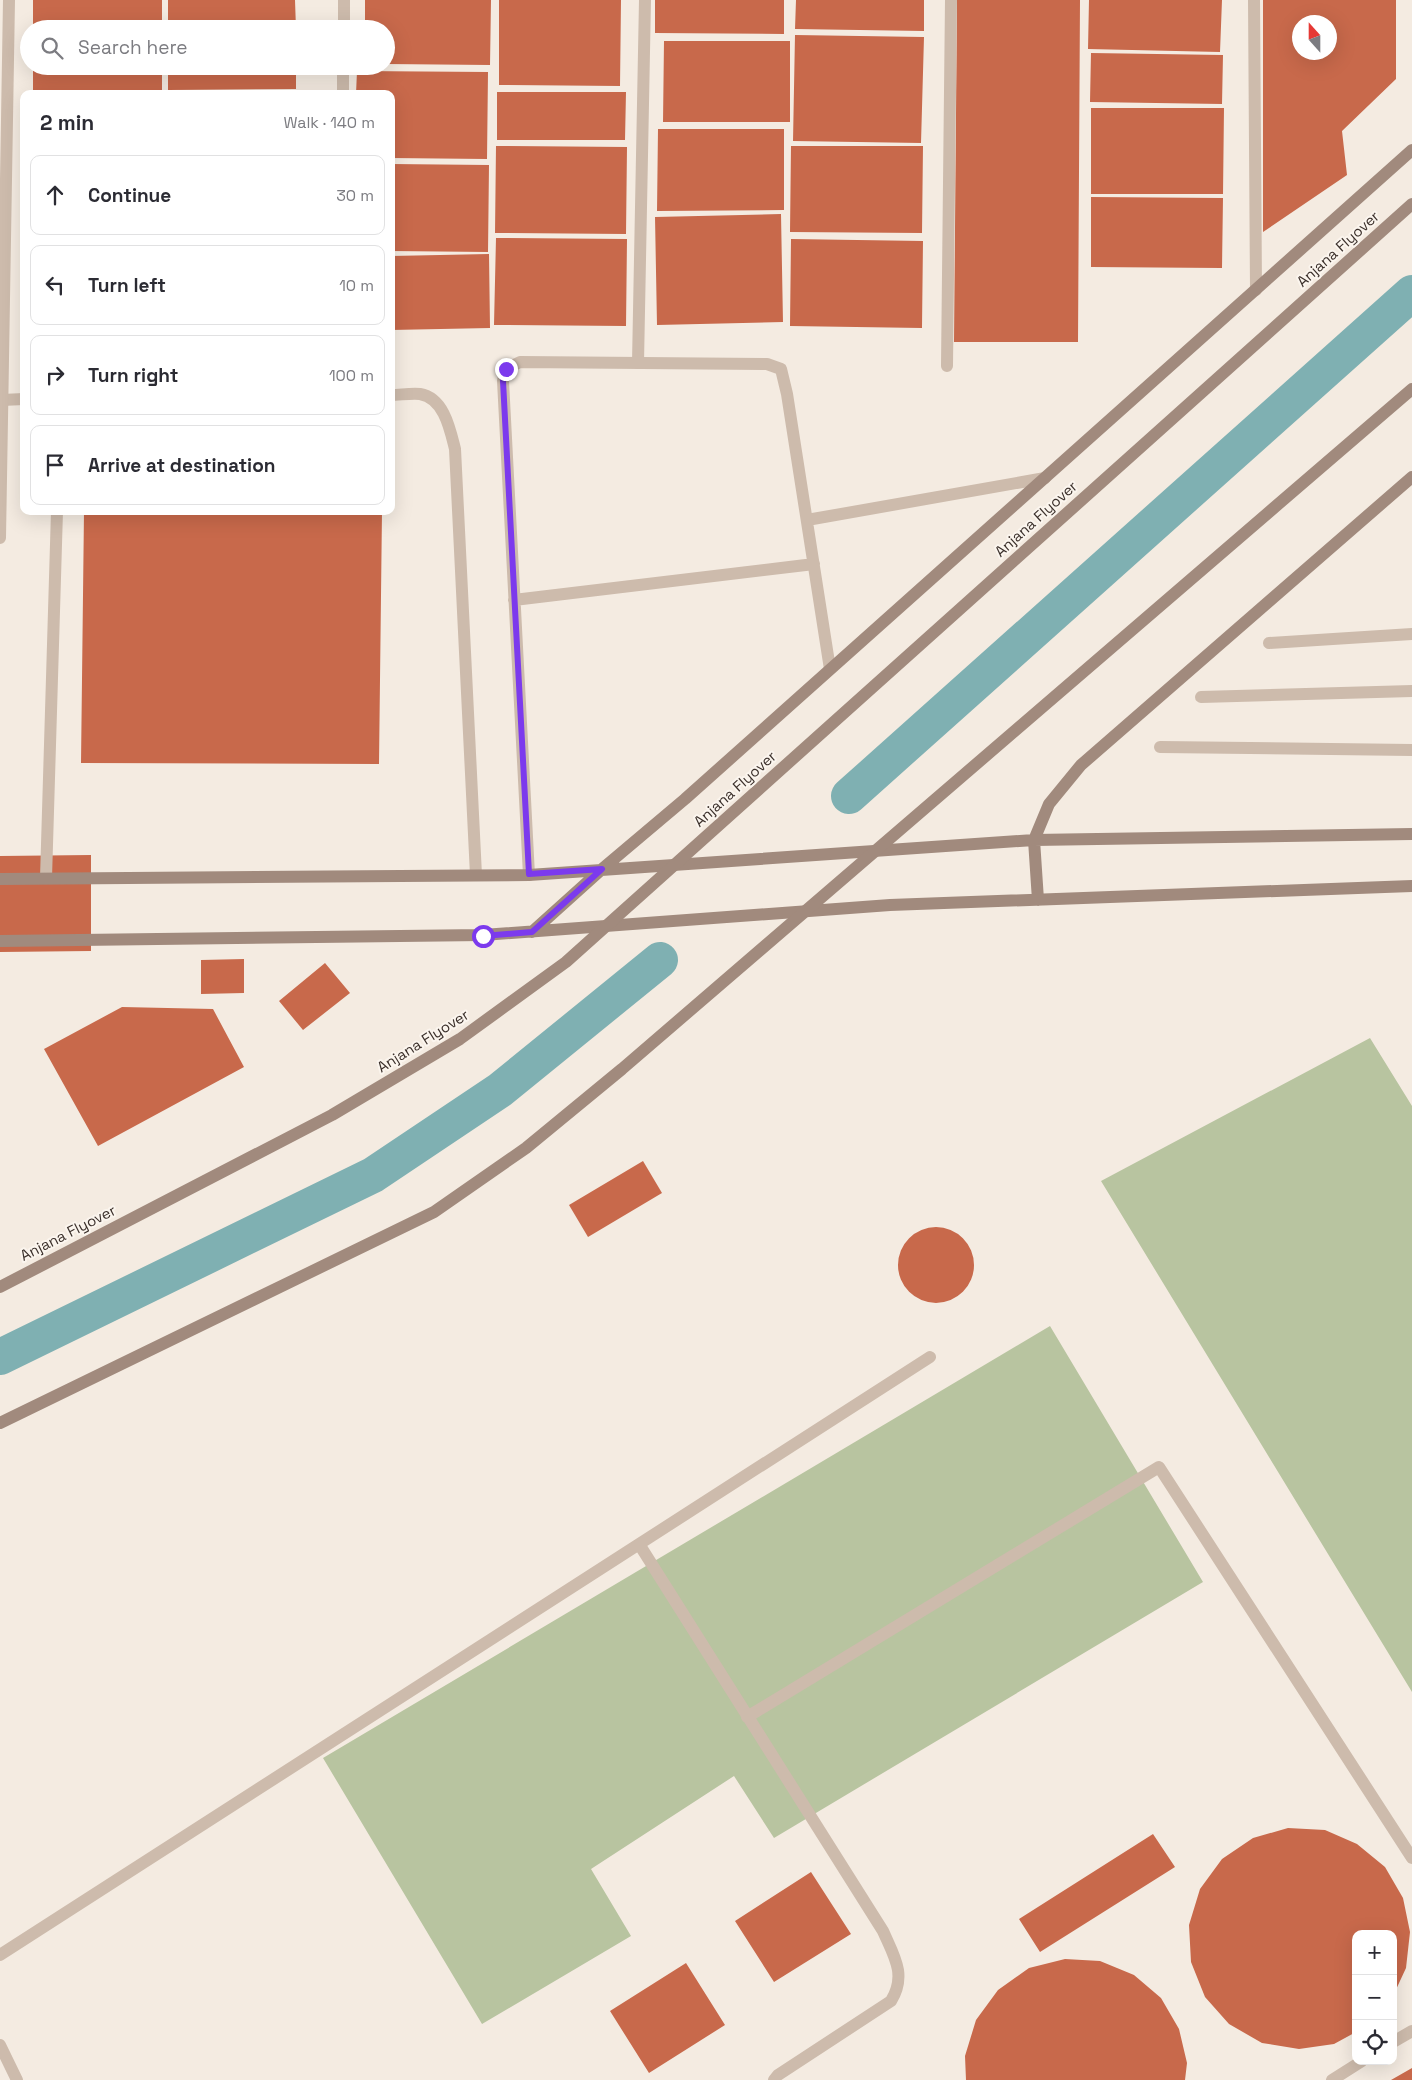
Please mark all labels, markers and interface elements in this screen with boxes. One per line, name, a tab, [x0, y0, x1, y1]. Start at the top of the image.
north arrow	[1292, 15, 1337, 60]
search box	[20, 20, 395, 75]
icon: search	[38, 34, 66, 62]
text: Search here	[78, 35, 188, 60]
text: 2 min	[40, 109, 94, 136]
text: Walk · 140 m	[283, 112, 375, 133]
icon: ahead	[41, 181, 69, 209]
text: Continue	[88, 183, 171, 208]
text: 30 m	[336, 185, 374, 206]
street label: Anjana Flyover	[1292, 206, 1383, 291]
icon: left	[41, 271, 69, 299]
text: Turn left	[88, 273, 166, 298]
text: 10 m	[339, 275, 374, 296]
route end	[495, 358, 518, 381]
icon: right	[41, 361, 69, 389]
text: Turn right	[88, 363, 178, 388]
text: 100 m	[329, 365, 374, 386]
icon: arrive	[41, 451, 69, 479]
text: Arrive at destination	[88, 453, 276, 478]
street label: Anjana Flyover	[990, 476, 1081, 561]
street label: Anjana Flyover	[689, 746, 780, 831]
route start	[472, 925, 495, 948]
street label: Anjana Flyover	[373, 1005, 473, 1076]
street label: Anjana Flyover	[17, 1200, 119, 1265]
map controls	[1352, 1930, 1397, 2065]
button: +	[1352, 1930, 1397, 1975]
button: −	[1352, 1975, 1397, 2020]
button: locate	[1352, 2020, 1397, 2065]

